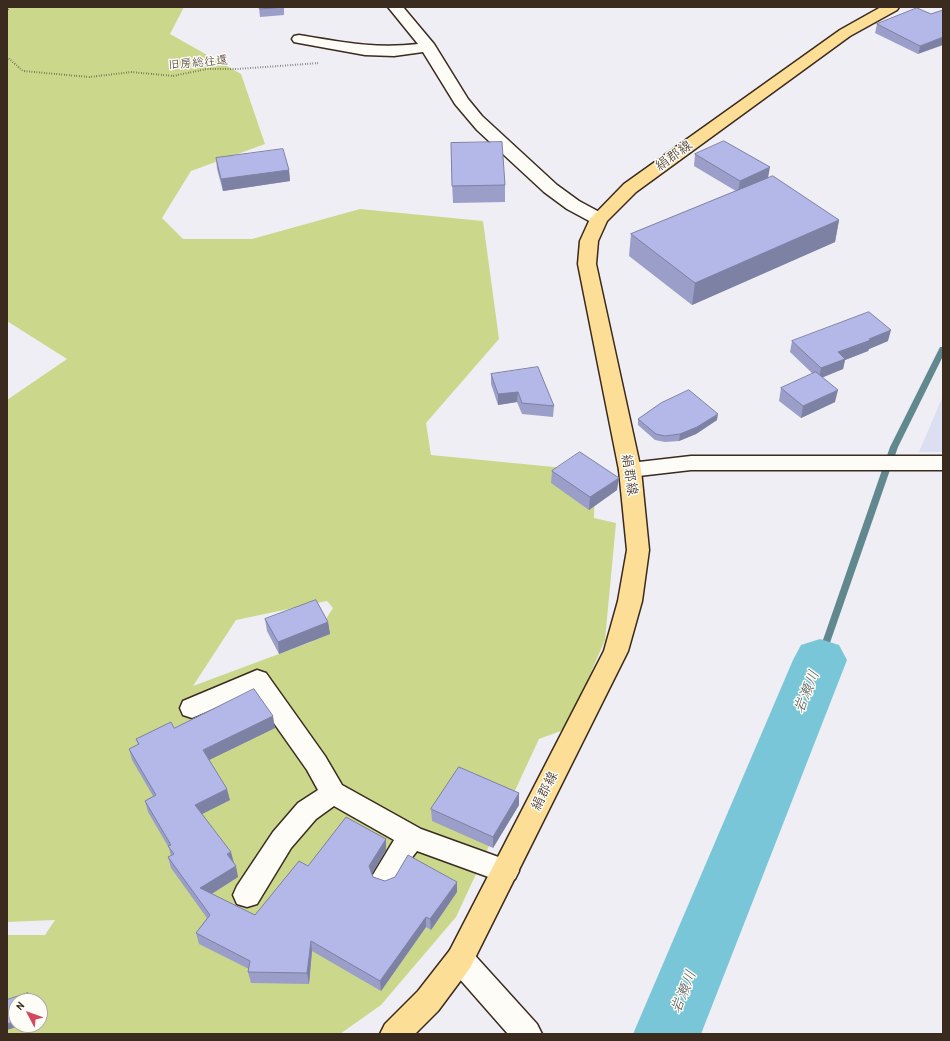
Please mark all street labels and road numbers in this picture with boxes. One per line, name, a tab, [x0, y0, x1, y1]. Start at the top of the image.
street label: 旧房総往還	[167, 53, 229, 73]
street label: 絹郡線	[652, 137, 696, 175]
street label: 絹郡線	[617, 453, 641, 497]
street label: 絹郡線	[528, 768, 562, 814]

